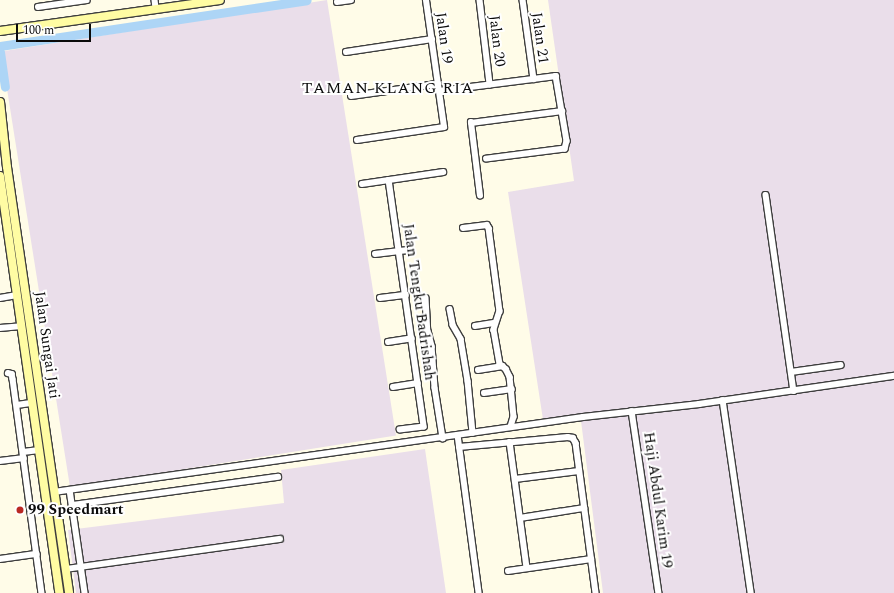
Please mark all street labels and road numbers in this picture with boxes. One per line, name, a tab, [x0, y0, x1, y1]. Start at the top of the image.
street label: Jalan 19	[431, 11, 457, 65]
street label: Jalan 21	[527, 11, 553, 65]
street label: Jalan 20	[485, 14, 509, 68]
street label: Jalan Tengku Badrishah	[399, 223, 439, 381]
street label: Jalan Sungai Jati	[31, 290, 63, 400]
street label: Haji Abdul Karim 19	[640, 431, 676, 569]

